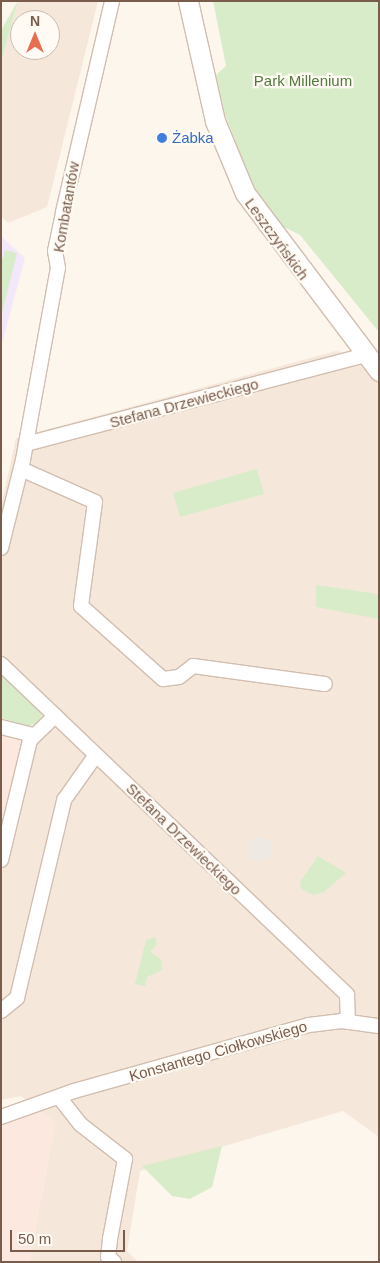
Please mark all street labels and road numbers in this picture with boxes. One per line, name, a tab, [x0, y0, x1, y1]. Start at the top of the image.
street label: Kombatantów	[49, 160, 83, 254]
street label: Leszczyńskich	[241, 195, 313, 283]
street label: Stefana Drzewieckiego	[108, 374, 260, 432]
street label: Stefana Drzewieckiego	[123, 779, 245, 899]
street label: Konstantego Ciołkowskiego	[127, 1017, 309, 1085]

